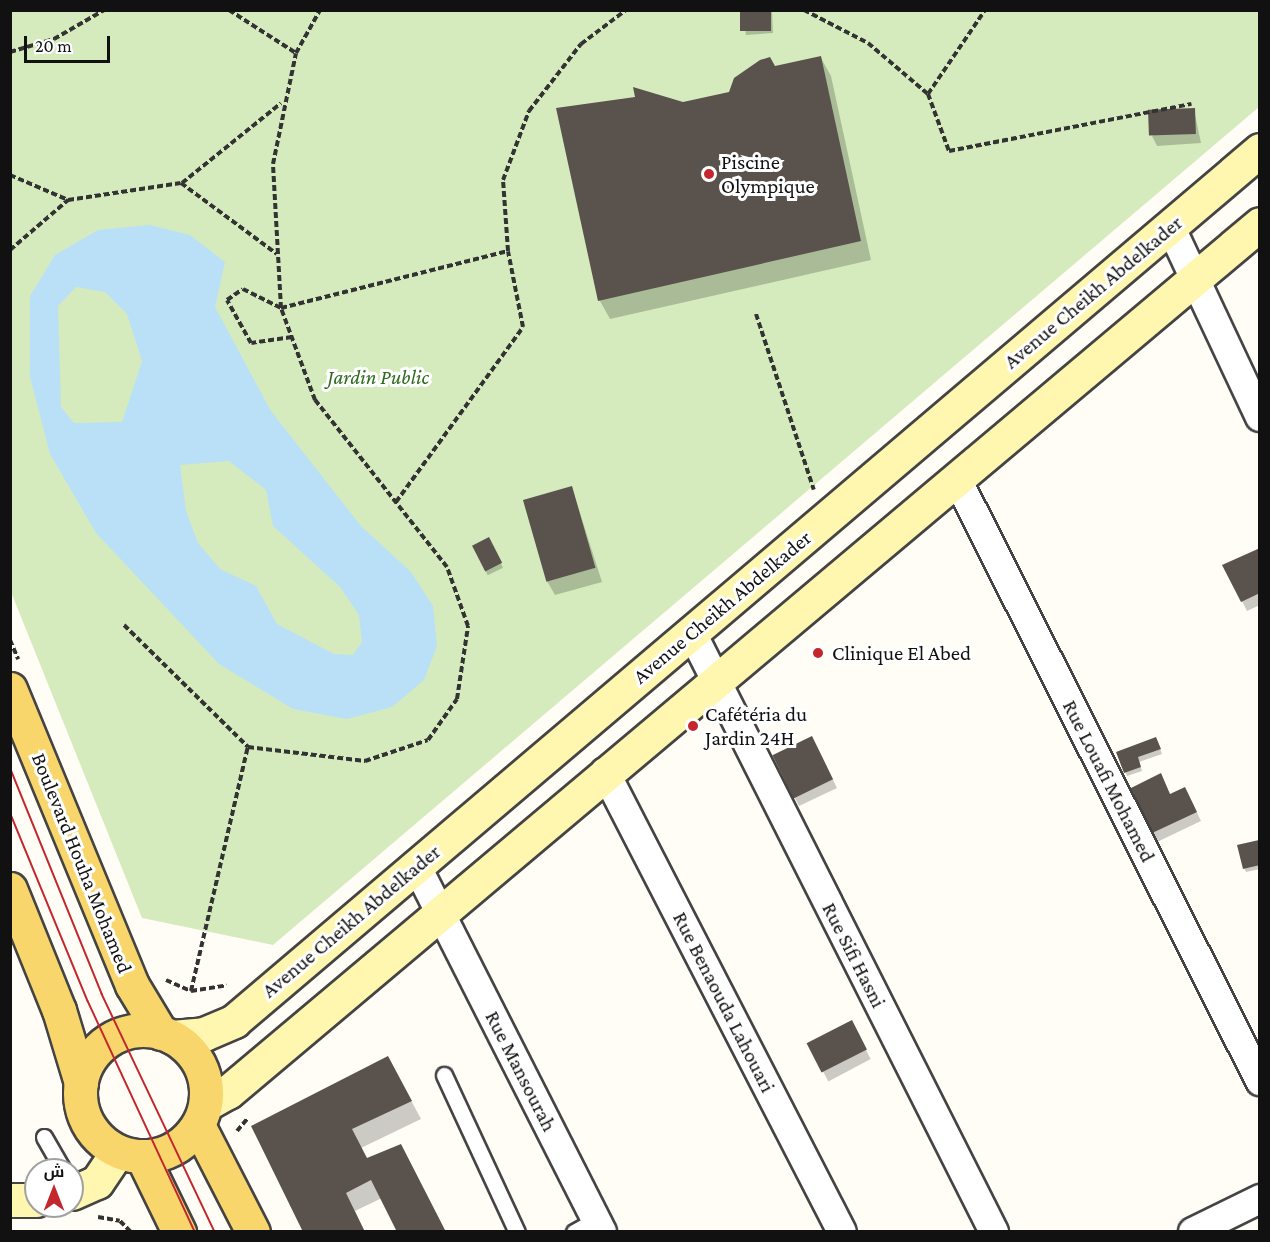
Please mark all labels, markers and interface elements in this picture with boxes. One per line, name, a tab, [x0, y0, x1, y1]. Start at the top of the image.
scale bar	[27, 24, 112, 62]
text: 20 m	[35, 36, 72, 56]
place label: Piscine Olympique	[721, 149, 815, 199]
marker: Piscine Olympique	[702, 167, 716, 181]
street label: Avenue Cheikh Abdelkader	[999, 210, 1187, 374]
park label: Jardin Public	[327, 364, 429, 390]
street label: Avenue Cheikh Abdelkader	[628, 525, 816, 689]
place label: Clinique El Abed	[832, 640, 971, 666]
marker: Clinique El Abed	[809, 644, 827, 662]
street label: Rue Louafi Mohamed	[1057, 696, 1161, 866]
place label: Cafétéria du Jardin 24H	[705, 701, 807, 751]
marker: Cafétéria du Jardin 24H	[686, 719, 700, 733]
street label: Boulevard Houha Mohamed	[26, 749, 138, 977]
street label: Avenue Cheikh Abdelkader	[257, 839, 445, 1003]
street label: Rue Sifi Hasni	[817, 898, 891, 1012]
street label: Rue Benaouda Lahouari	[668, 907, 780, 1097]
street label: Rue Mansourah	[480, 1006, 562, 1136]
north arrow	[24, 1158, 84, 1218]
text: ش	[44, 1163, 64, 1180]

